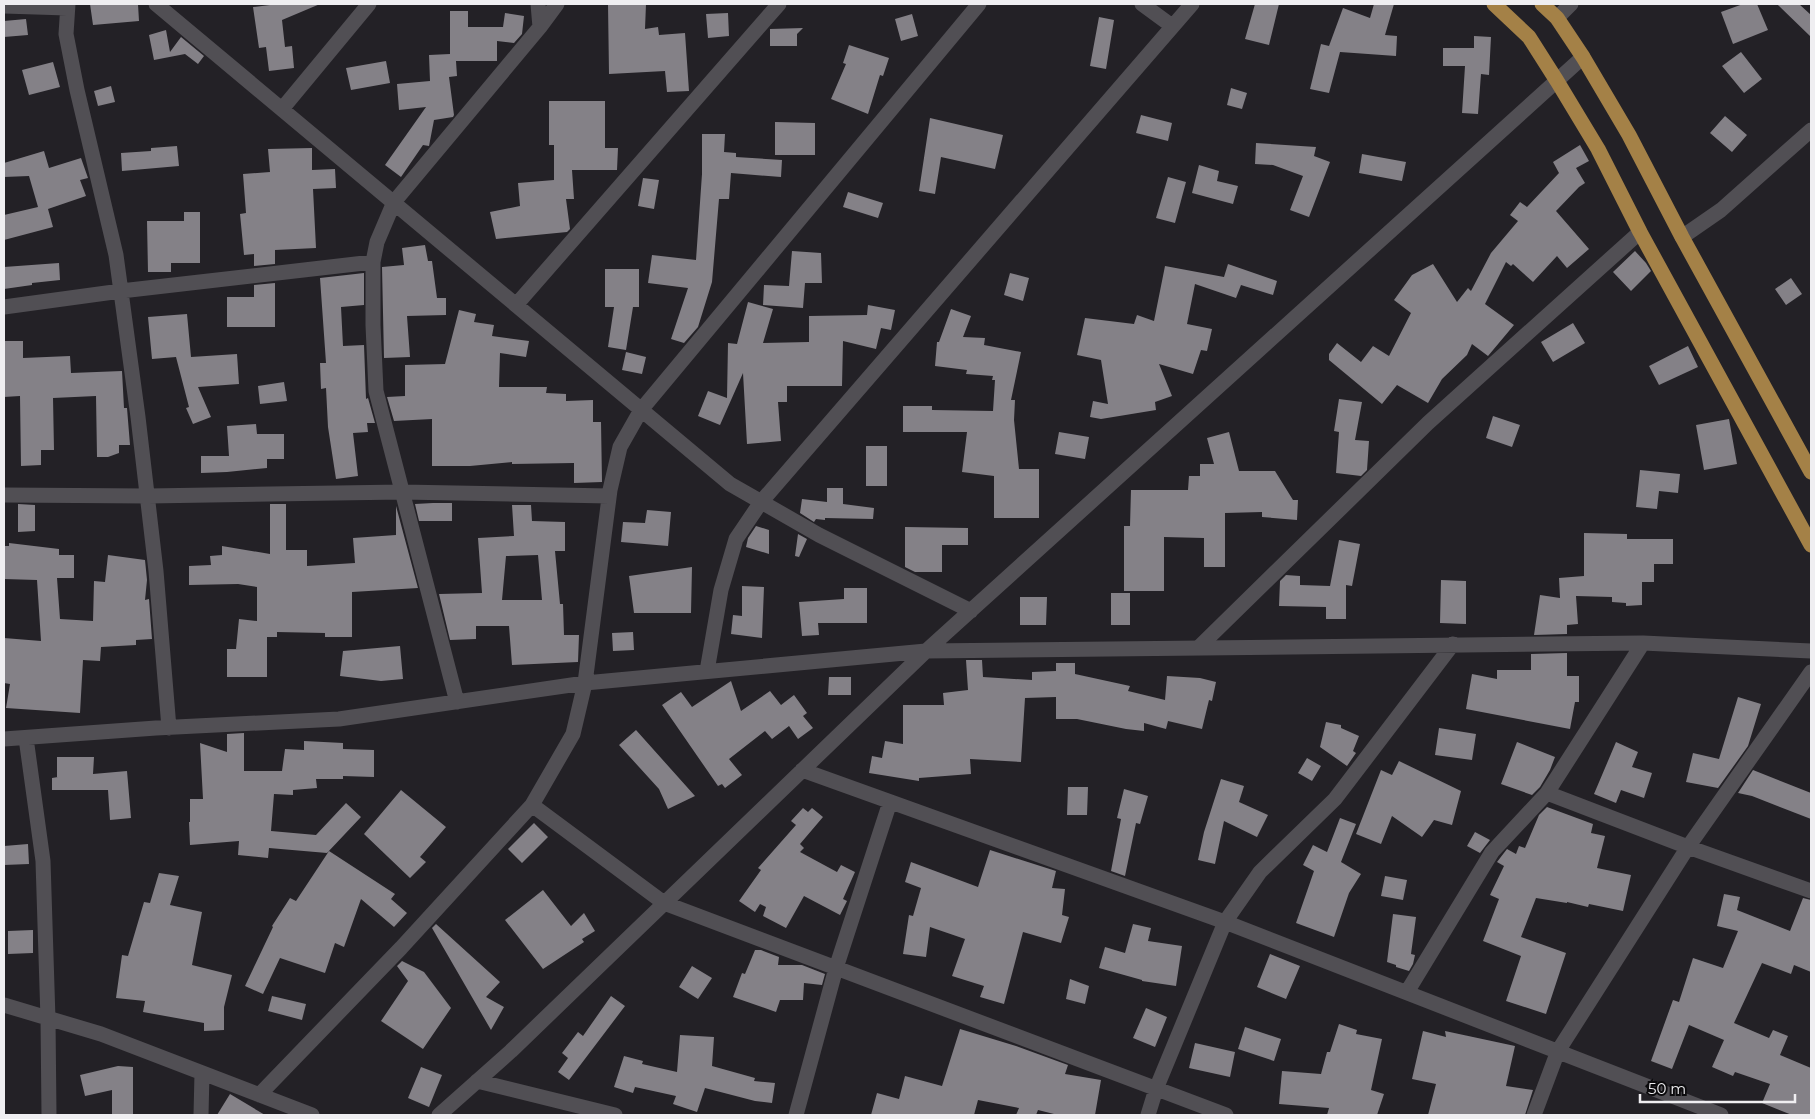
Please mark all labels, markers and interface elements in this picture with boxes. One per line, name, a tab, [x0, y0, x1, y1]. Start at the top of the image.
scale bar	[1640, 1072, 1795, 1104]
text: 50 m	[1648, 1079, 1686, 1098]

